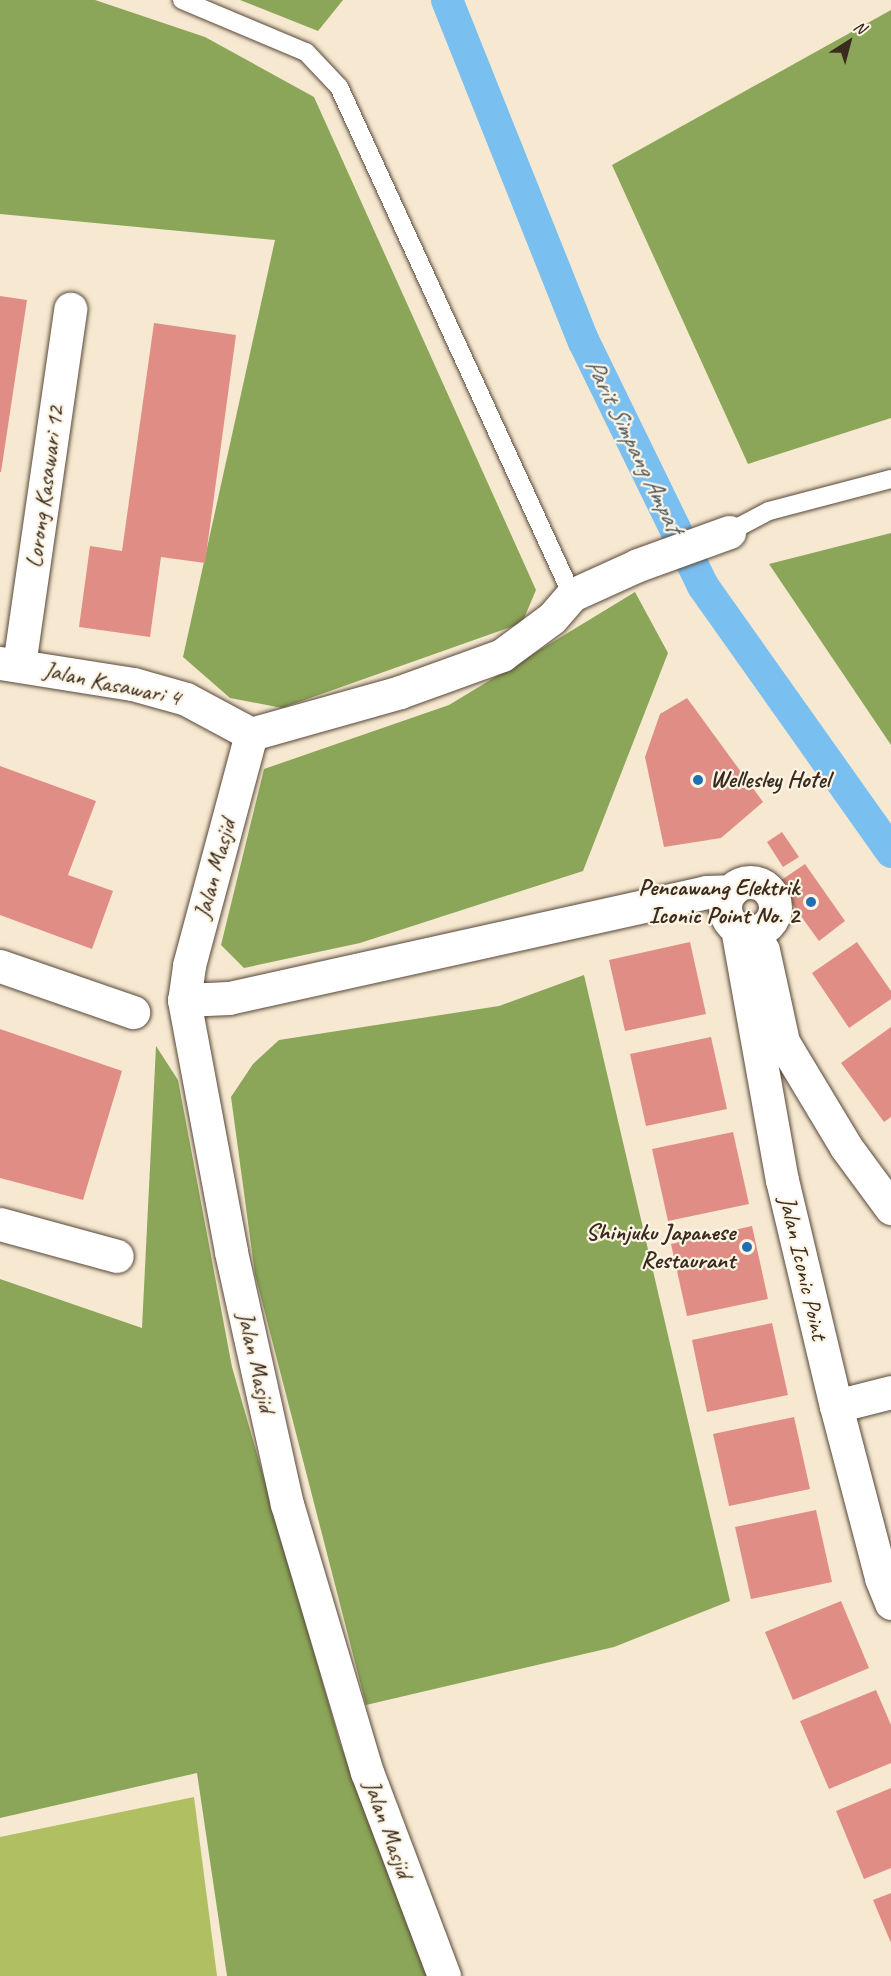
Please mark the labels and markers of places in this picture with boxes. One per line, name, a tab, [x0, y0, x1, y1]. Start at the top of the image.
place label: Wellesley Hotel	[710, 766, 830, 794]
marker: Wellesley Hotel	[691, 773, 705, 787]
place label: Pencawang Elektrik Iconic Point No. 2	[638, 874, 799, 930]
marker: Pencawang Elektrik Iconic Point No. 2	[804, 895, 818, 909]
place label: Shinjuku Japanese Restaurant	[586, 1219, 735, 1275]
marker: Shinjuku Japanese Restaurant	[740, 1240, 754, 1254]

